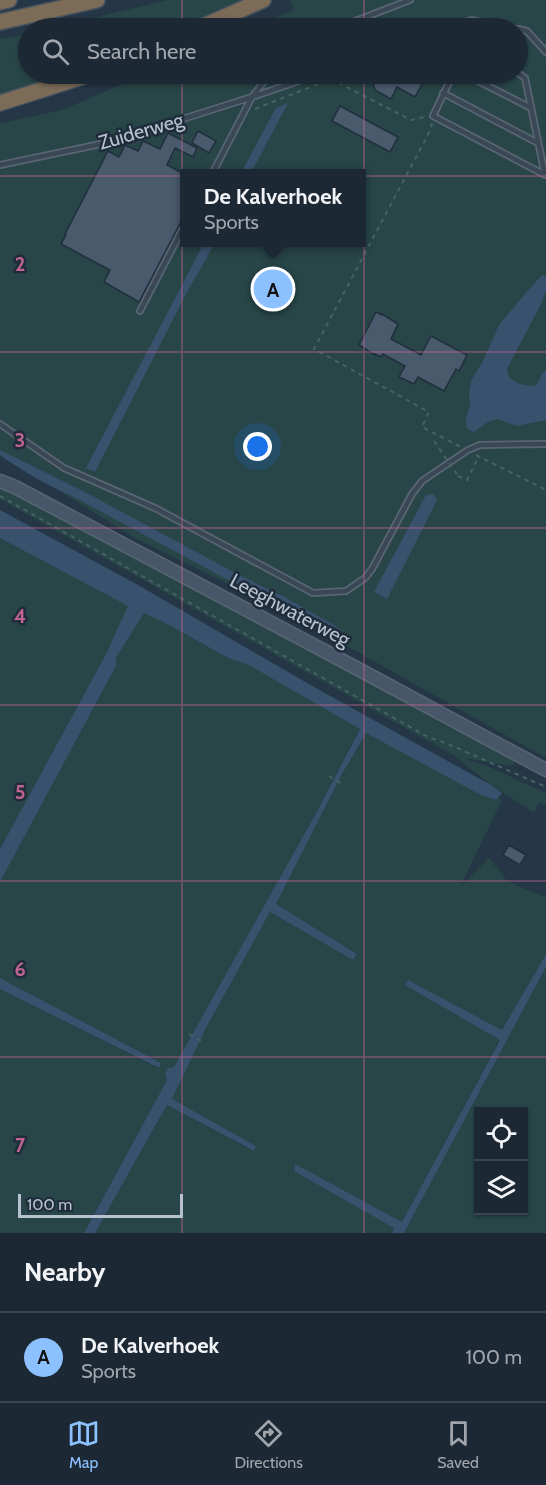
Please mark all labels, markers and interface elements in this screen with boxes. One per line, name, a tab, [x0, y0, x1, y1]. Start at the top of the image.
search box	[18, 18, 528, 84]
icon: search	[39, 35, 72, 68]
text: Search here	[87, 38, 196, 65]
street label: Zuiderweg	[96, 107, 187, 155]
popup	[180, 169, 366, 247]
text: De Kalverhoek	[204, 183, 342, 210]
text: Sports	[204, 210, 259, 234]
text: 2	[15, 252, 25, 276]
pin: A	[254, 266, 292, 312]
text: 3	[15, 428, 25, 452]
your location	[243, 432, 272, 461]
street label: Leeghwaterweg	[226, 568, 355, 652]
text: 4	[14, 604, 26, 628]
text: 5	[15, 780, 25, 804]
text: 6	[14, 957, 26, 981]
map controls	[474, 1107, 528, 1215]
button: locate	[474, 1107, 528, 1161]
text: 7	[15, 1133, 26, 1157]
button: layers	[474, 1161, 528, 1215]
scale bar	[18, 1191, 183, 1218]
text: 100 m	[27, 1195, 72, 1214]
text: Nearby	[24, 1256, 105, 1288]
text: De Kalverhoek	[81, 1332, 219, 1359]
text: A	[37, 1345, 50, 1369]
text: 100 m	[466, 1345, 522, 1369]
text: Sports	[81, 1359, 136, 1383]
tab: Map	[67, 1417, 100, 1472]
tab: Directions	[235, 1417, 303, 1472]
tab: Saved	[437, 1417, 479, 1472]

